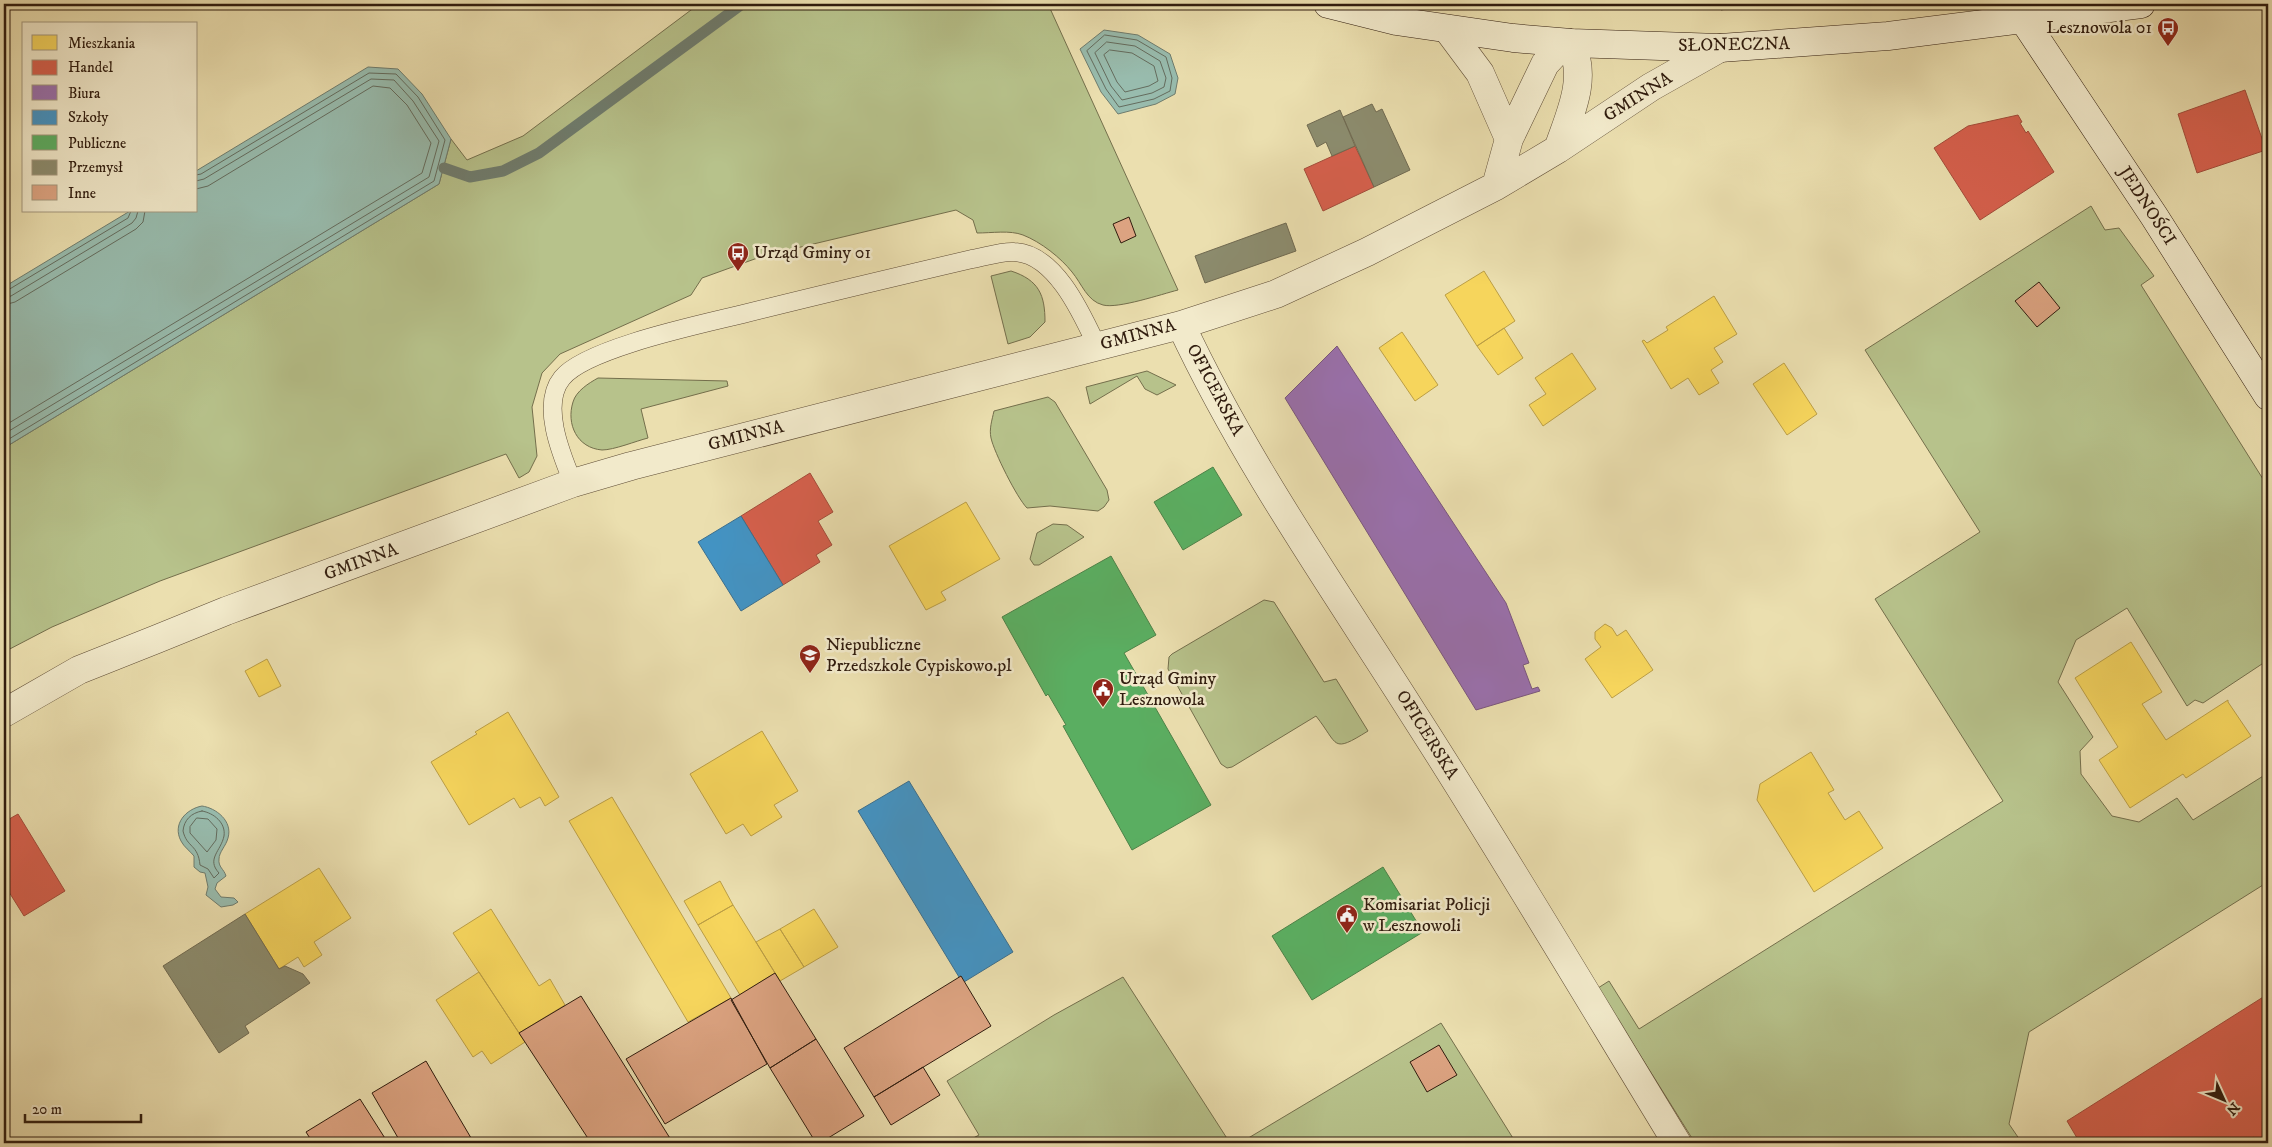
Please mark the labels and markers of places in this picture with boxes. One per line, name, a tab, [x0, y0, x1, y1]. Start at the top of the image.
bus stop icon: Lesznowola 01	[2156, 16, 2180, 47]
place label: Lesznowola 01	[2046, 17, 2152, 39]
bus stop icon: Urząd Gminy 01	[726, 241, 750, 272]
place label: Urząd Gminy 01	[754, 242, 871, 264]
place label: Niepubliczne Przedszkole Cypiskowo.pl	[826, 634, 1012, 677]
school or university icon: Niepubliczne Przedszkole Cypiskowo.pl	[798, 643, 822, 674]
place label: Urząd Gminy Lesznowola	[1119, 668, 1216, 711]
public building icon: Urząd Gminy Lesznowola	[1091, 677, 1115, 708]
place label: Komisariat Policji w Lesznowoli	[1362, 894, 1490, 937]
public building icon: Komisariat Policji w Lesznowoli	[1335, 903, 1359, 934]

